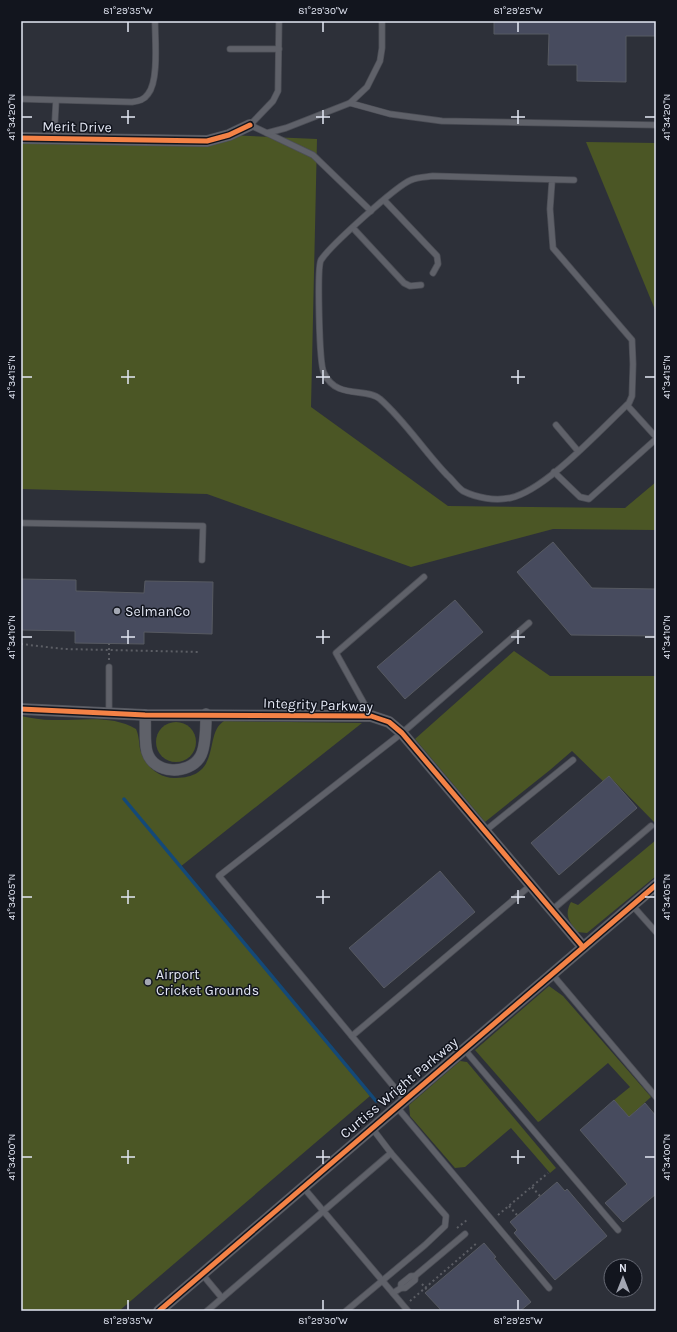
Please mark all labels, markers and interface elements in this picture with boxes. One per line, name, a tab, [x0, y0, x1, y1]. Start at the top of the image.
text: 81°29'35"W	[103, 5, 153, 17]
text: 81°29'30"W	[298, 5, 348, 17]
text: 81°29'25"W	[493, 5, 543, 17]
text: 41°34'20"N	[6, 94, 18, 140]
text: 41°34'20"N	[661, 94, 673, 140]
street label: Merit Drive	[42, 118, 112, 136]
text: 41°34'15"N	[6, 355, 18, 399]
text: 41°34'15"N	[661, 355, 673, 399]
place label: SelmanCo	[125, 603, 190, 620]
marker: SelmanCo	[112, 606, 122, 616]
text: 41°34'10"N	[6, 615, 18, 659]
text: 41°34'10"N	[661, 615, 673, 659]
street label: Integrity Parkway	[263, 695, 374, 715]
text: 41°34'05"N	[6, 874, 18, 920]
text: 41°34'05"N	[661, 874, 673, 920]
place label: Airport Cricket Grounds	[156, 966, 259, 999]
marker: Airport Cricket Grounds	[143, 977, 153, 987]
street label: Curtiss Wright Parkway	[337, 1033, 462, 1142]
text: 41°34'00"N	[6, 1134, 18, 1180]
text: 41°34'00"N	[661, 1134, 673, 1180]
north arrow	[603, 1258, 643, 1298]
text: N	[619, 1262, 627, 1275]
text: 81°29'35"W	[103, 1315, 153, 1327]
text: 81°29'30"W	[298, 1315, 348, 1327]
text: 81°29'25"W	[493, 1315, 543, 1327]

